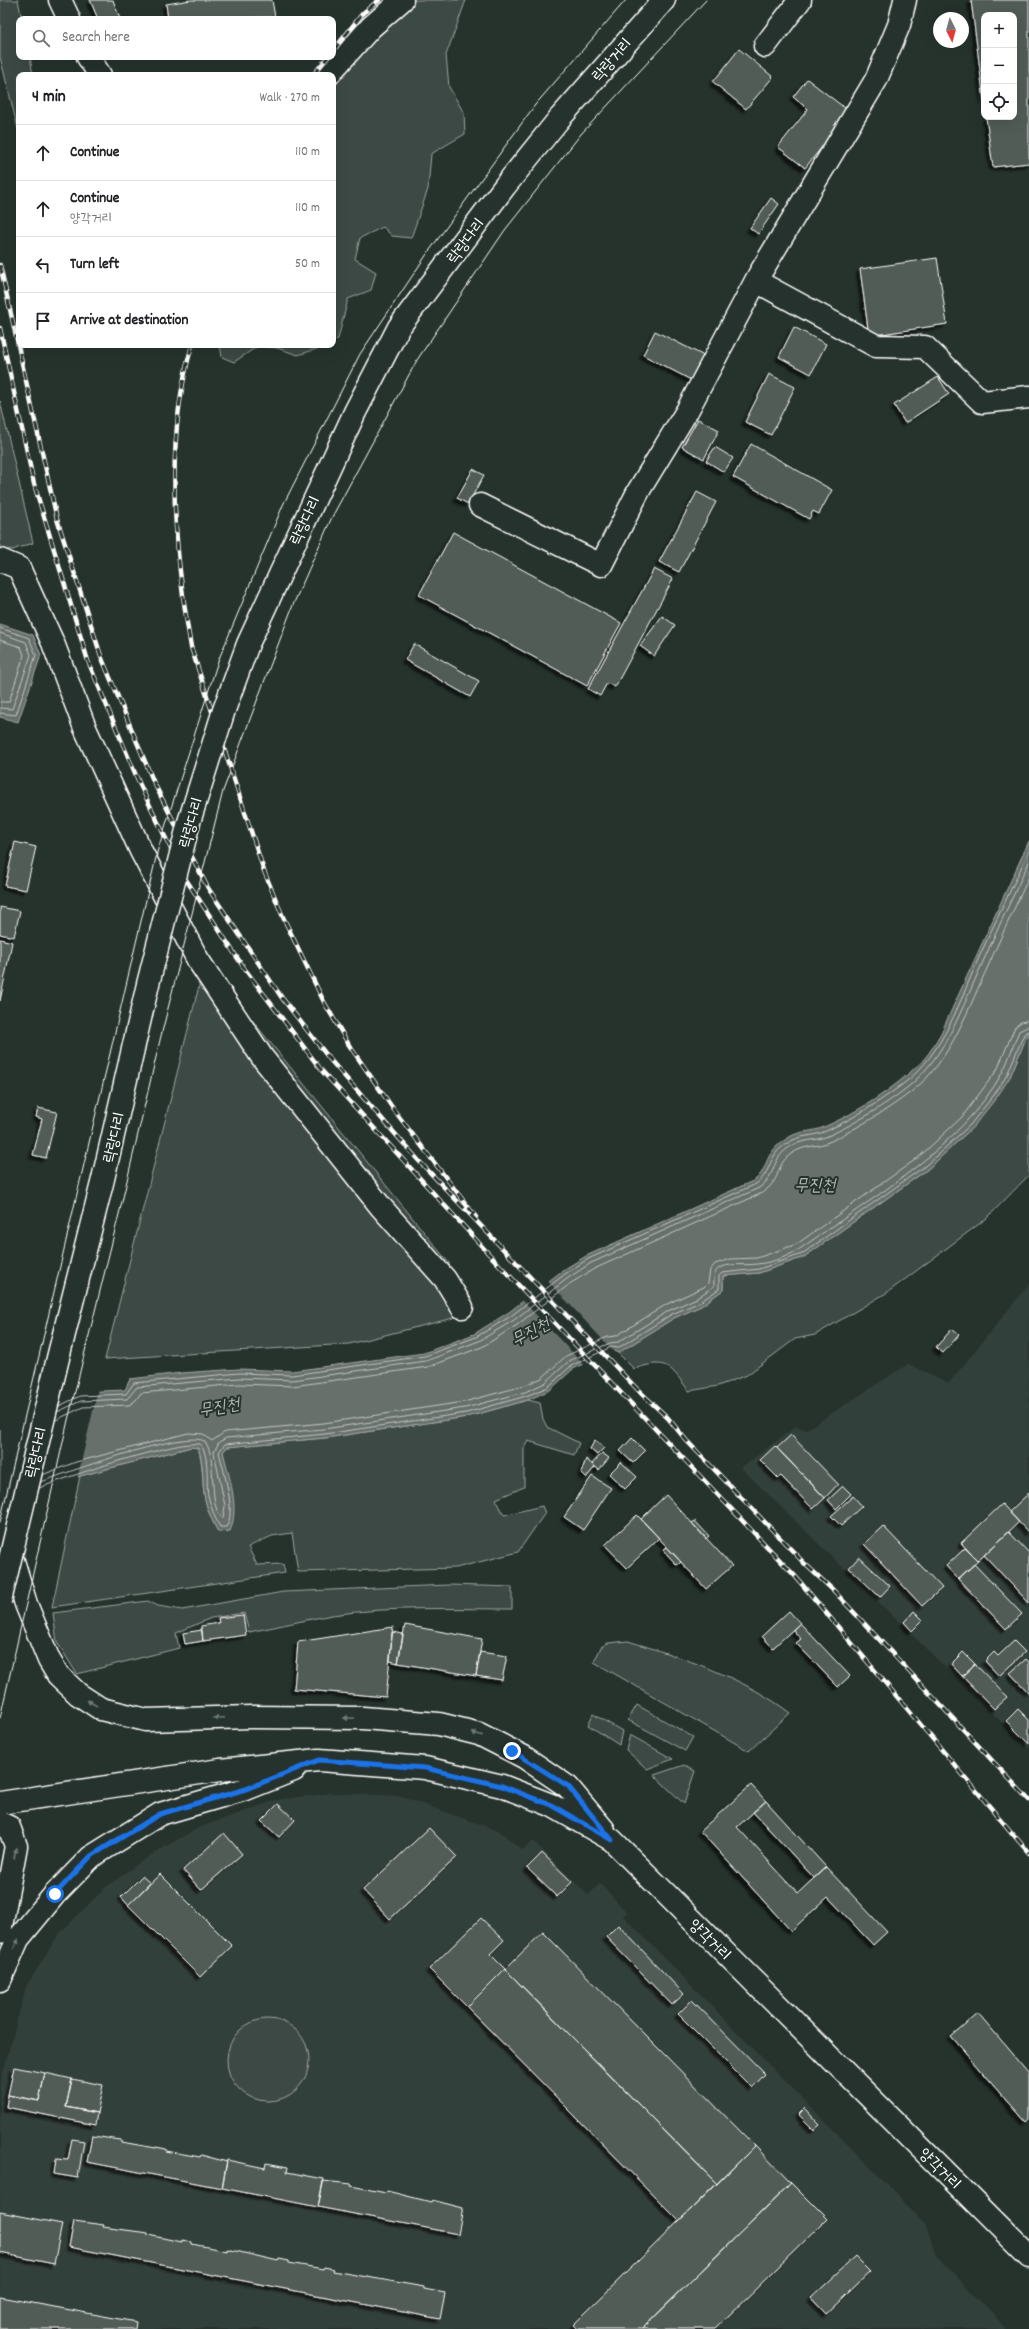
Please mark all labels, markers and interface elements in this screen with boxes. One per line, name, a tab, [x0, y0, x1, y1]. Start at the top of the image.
north arrow	[933, 12, 969, 48]
map controls	[981, 12, 1017, 120]
button: +	[981, 12, 1017, 48]
search box	[16, 16, 336, 60]
icon: search	[30, 27, 52, 49]
text: Search here	[62, 27, 130, 49]
street label: 락랑거리	[587, 34, 638, 88]
button: −	[981, 48, 1017, 84]
button: locate	[981, 84, 1017, 120]
text: 4 min	[32, 86, 66, 110]
text: Walk · 270 m	[259, 89, 320, 108]
icon: ahead	[32, 142, 54, 164]
text: Continue	[70, 142, 119, 164]
text: 110 m	[295, 143, 320, 162]
text: Continue	[70, 188, 119, 210]
icon: ahead	[32, 198, 54, 220]
text: 110 m	[295, 199, 320, 218]
text: 양각거리	[70, 210, 112, 229]
street label: 락랑다리	[442, 214, 492, 269]
icon: left	[32, 254, 54, 276]
text: Turn left	[70, 254, 119, 276]
text: 50 m	[295, 255, 320, 274]
icon: arrive	[32, 310, 54, 332]
text: Arrive at destination	[70, 310, 188, 332]
street label: 락랑다리	[285, 493, 328, 549]
street label: 락랑다리	[174, 795, 211, 851]
street label: 락랑다리	[98, 1110, 132, 1165]
water label: 무진천	[794, 1175, 838, 1199]
water label: 무진천	[508, 1312, 557, 1354]
water label: 무진천	[197, 1393, 244, 1424]
street label: 락랑다리	[20, 1425, 54, 1480]
one-way arrow	[87, 1699, 97, 1707]
one-way arrow	[212, 1715, 225, 1721]
one-way arrow	[342, 1715, 355, 1721]
one-way arrow	[471, 1731, 483, 1737]
route end	[503, 1742, 521, 1760]
one-way arrow	[12, 1847, 18, 1859]
route start	[46, 1885, 64, 1903]
street label: 양각거리	[683, 1914, 736, 1967]
one-way arrow	[13, 1939, 19, 1950]
street label: 양각거리	[913, 2143, 966, 2196]

